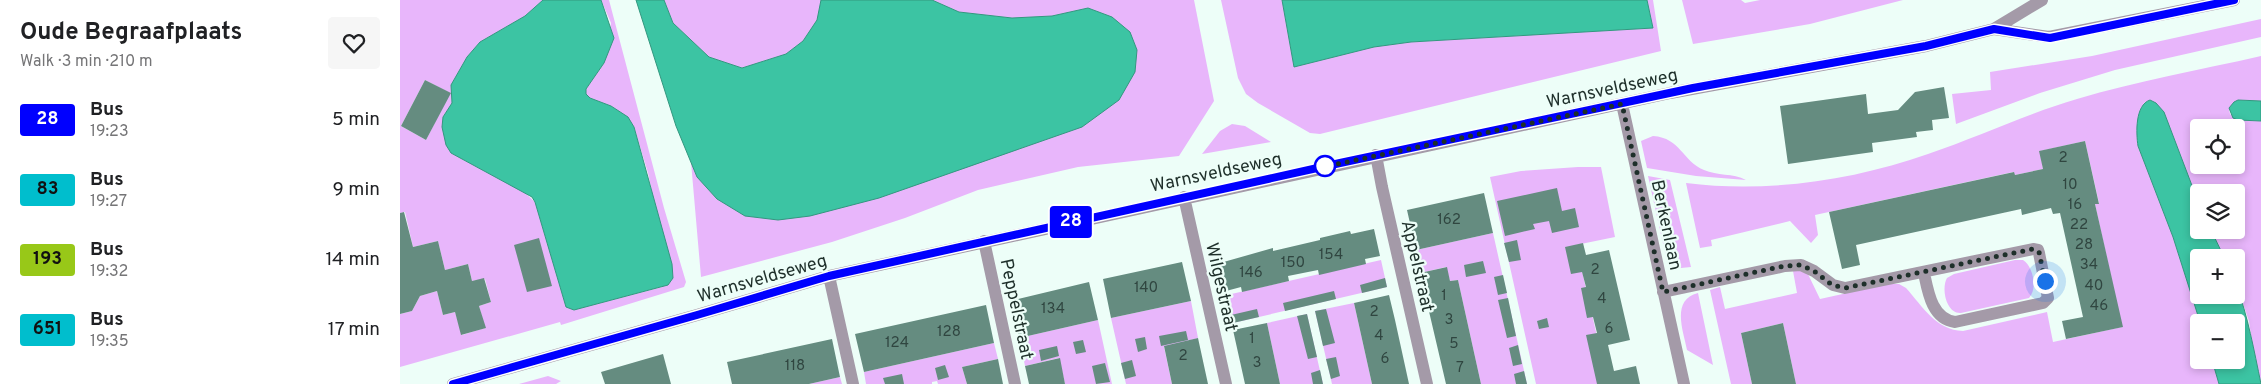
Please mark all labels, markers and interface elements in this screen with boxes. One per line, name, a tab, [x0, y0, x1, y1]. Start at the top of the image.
button: heart	[328, 17, 380, 69]
text: Oude Begraafplaats	[20, 18, 242, 48]
text: Walk · 3 min · 210 m	[20, 52, 153, 72]
street label: Warnsveldseweg	[1544, 64, 1680, 115]
text: Bus	[90, 98, 124, 122]
text: 28	[36, 108, 59, 131]
text: 5 min	[332, 108, 380, 132]
map controls	[2190, 119, 2245, 369]
button: locate	[2190, 119, 2245, 174]
text: 19:23	[90, 122, 129, 142]
street label: Warnsveldseweg	[1148, 148, 1284, 199]
house number: 2	[2058, 149, 2068, 168]
unlabelled marker	[1314, 155, 1336, 177]
text: Bus	[90, 168, 124, 192]
house number: 10	[2062, 176, 2078, 195]
text: 83	[36, 178, 59, 201]
text: 9 min	[333, 178, 380, 202]
street label: Berkenlaan	[1645, 178, 1686, 273]
button: layers	[2190, 184, 2245, 239]
text: 19:27	[90, 192, 127, 212]
house number: 16	[2068, 196, 2082, 215]
line badge: 28	[1048, 206, 1094, 238]
text: 28	[1060, 210, 1082, 233]
house number: 162	[1437, 211, 1461, 230]
house number: 22	[2070, 216, 2088, 235]
street label: Appelstraat	[1395, 218, 1438, 315]
house number: 28	[2075, 236, 2093, 255]
text: Bus	[90, 238, 124, 262]
street label: Wilgestraat	[1199, 241, 1242, 334]
house number: 154	[1319, 246, 1343, 265]
text: 193	[33, 248, 62, 271]
text: 14 min	[325, 248, 380, 272]
button: +	[2190, 249, 2245, 304]
street label: Warnsveldseweg	[695, 250, 830, 309]
house number: 150	[1281, 254, 1305, 273]
house number: 34	[2080, 256, 2098, 275]
street label: Peppelstraat	[994, 257, 1037, 362]
house number: 2	[1590, 261, 1600, 280]
text: 19:32	[90, 262, 128, 282]
house number: 146	[1239, 264, 1263, 283]
your location	[2033, 269, 2058, 294]
house number: 40	[2085, 277, 2103, 296]
house number: 140	[1134, 279, 1158, 298]
house number: 1	[1441, 287, 1447, 306]
house number: 4	[1597, 290, 1607, 309]
house number: 46	[2090, 297, 2108, 316]
house number: 134	[1041, 300, 1065, 319]
house number: 2	[1369, 303, 1379, 322]
text: Bus	[90, 308, 124, 332]
house number: 3	[1444, 311, 1454, 330]
button: −	[2190, 314, 2245, 369]
text: 651	[33, 318, 62, 341]
text: 17 min	[328, 318, 380, 342]
house number: 6	[1605, 320, 1614, 339]
house number: 128	[937, 323, 961, 342]
house number: 4	[1374, 327, 1384, 346]
house number: 1	[1249, 330, 1255, 349]
text: 19:35	[90, 332, 129, 352]
house number: 124	[885, 334, 909, 353]
house number: 5	[1449, 335, 1459, 354]
house number: 2	[1178, 347, 1188, 366]
house number: 6	[1381, 350, 1390, 369]
house number: 3	[1252, 354, 1262, 373]
house number: 118	[785, 357, 805, 376]
house number: 7	[1456, 359, 1464, 378]

